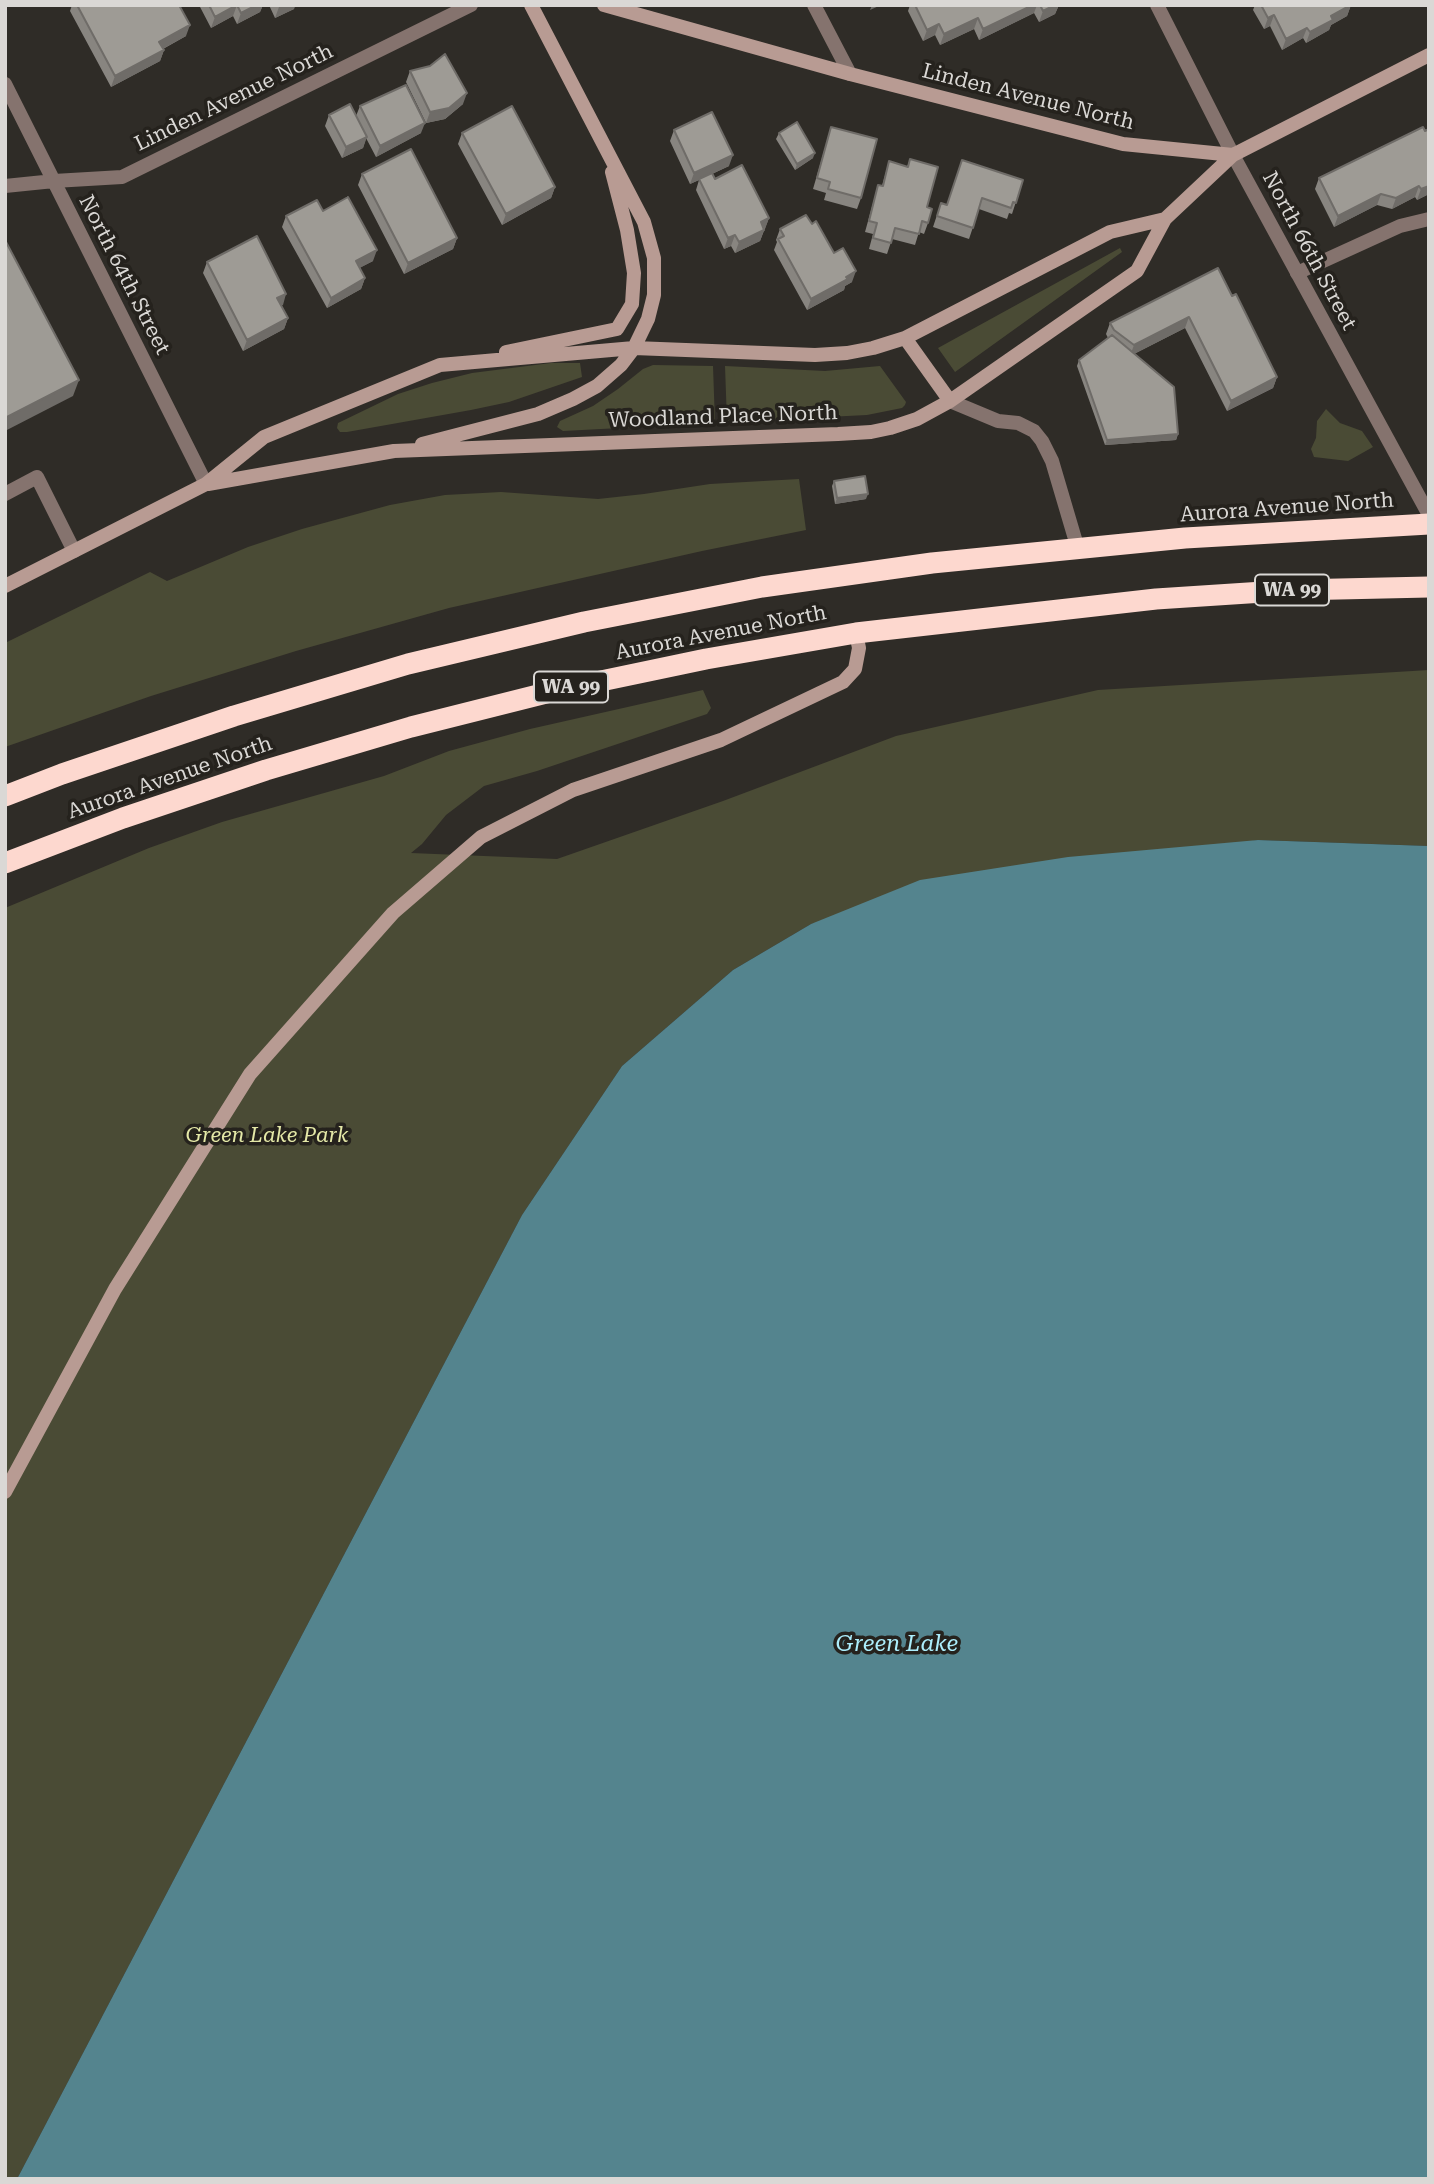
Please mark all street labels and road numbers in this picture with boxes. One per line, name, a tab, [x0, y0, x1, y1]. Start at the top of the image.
street label: Linden Avenue North	[131, 39, 337, 157]
street label: Linden Avenue North	[919, 58, 1137, 136]
street label: North 66th Street	[1257, 168, 1361, 334]
street label: North 64th Street	[73, 191, 175, 359]
street label: Woodland Place North	[608, 400, 838, 434]
street label: Aurora Avenue North	[1179, 488, 1395, 528]
road number: WA 99	[1255, 575, 1329, 606]
street label: Aurora Avenue North	[613, 600, 829, 666]
road number: WA 99	[534, 672, 608, 702]
street label: Aurora Avenue North	[65, 731, 275, 825]

